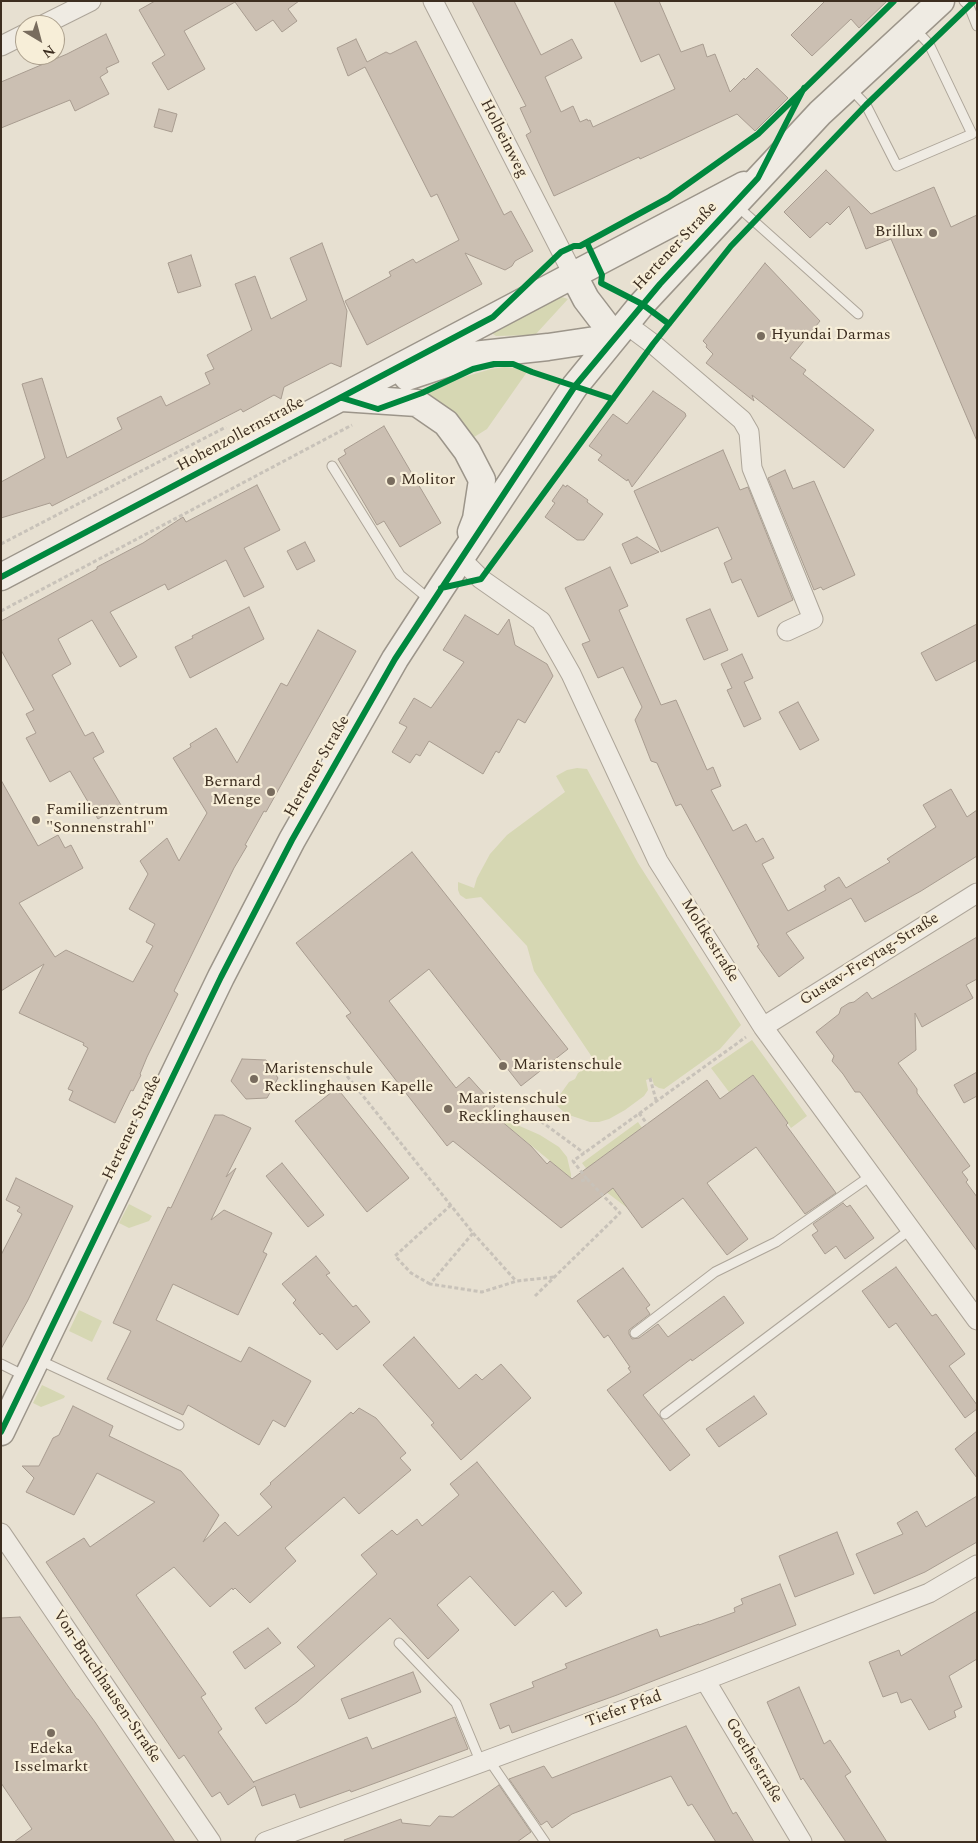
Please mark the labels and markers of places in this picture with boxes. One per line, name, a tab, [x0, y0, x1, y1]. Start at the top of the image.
place label: Brillux	[875, 223, 923, 243]
marker: Brillux	[927, 227, 939, 239]
place label: Hyundai Darmas	[771, 326, 891, 346]
marker: Hyundai Darmas	[755, 330, 767, 342]
place label: Molitor	[401, 471, 455, 491]
marker: Molitor	[385, 475, 397, 487]
place label: Bernard Menge	[204, 773, 261, 811]
marker: Bernard Menge	[265, 786, 277, 798]
place label: Familienzentrum "Sonnenstrahl"	[46, 801, 168, 839]
marker: Familienzentrum "Sonnenstrahl"	[30, 814, 42, 826]
place label: Maristenschule	[513, 1056, 622, 1076]
place label: Maristenschule Recklinghausen Kapelle	[264, 1060, 433, 1098]
marker: Maristenschule	[497, 1060, 509, 1072]
marker: Maristenschule Recklinghausen Kapelle	[248, 1073, 260, 1085]
place label: Maristenschule Recklinghausen	[458, 1090, 570, 1128]
marker: Maristenschule Recklinghausen	[442, 1103, 454, 1115]
marker: Edeka Isselmarkt	[45, 1727, 57, 1739]
place label: Edeka Isselmarkt	[14, 1740, 88, 1778]

